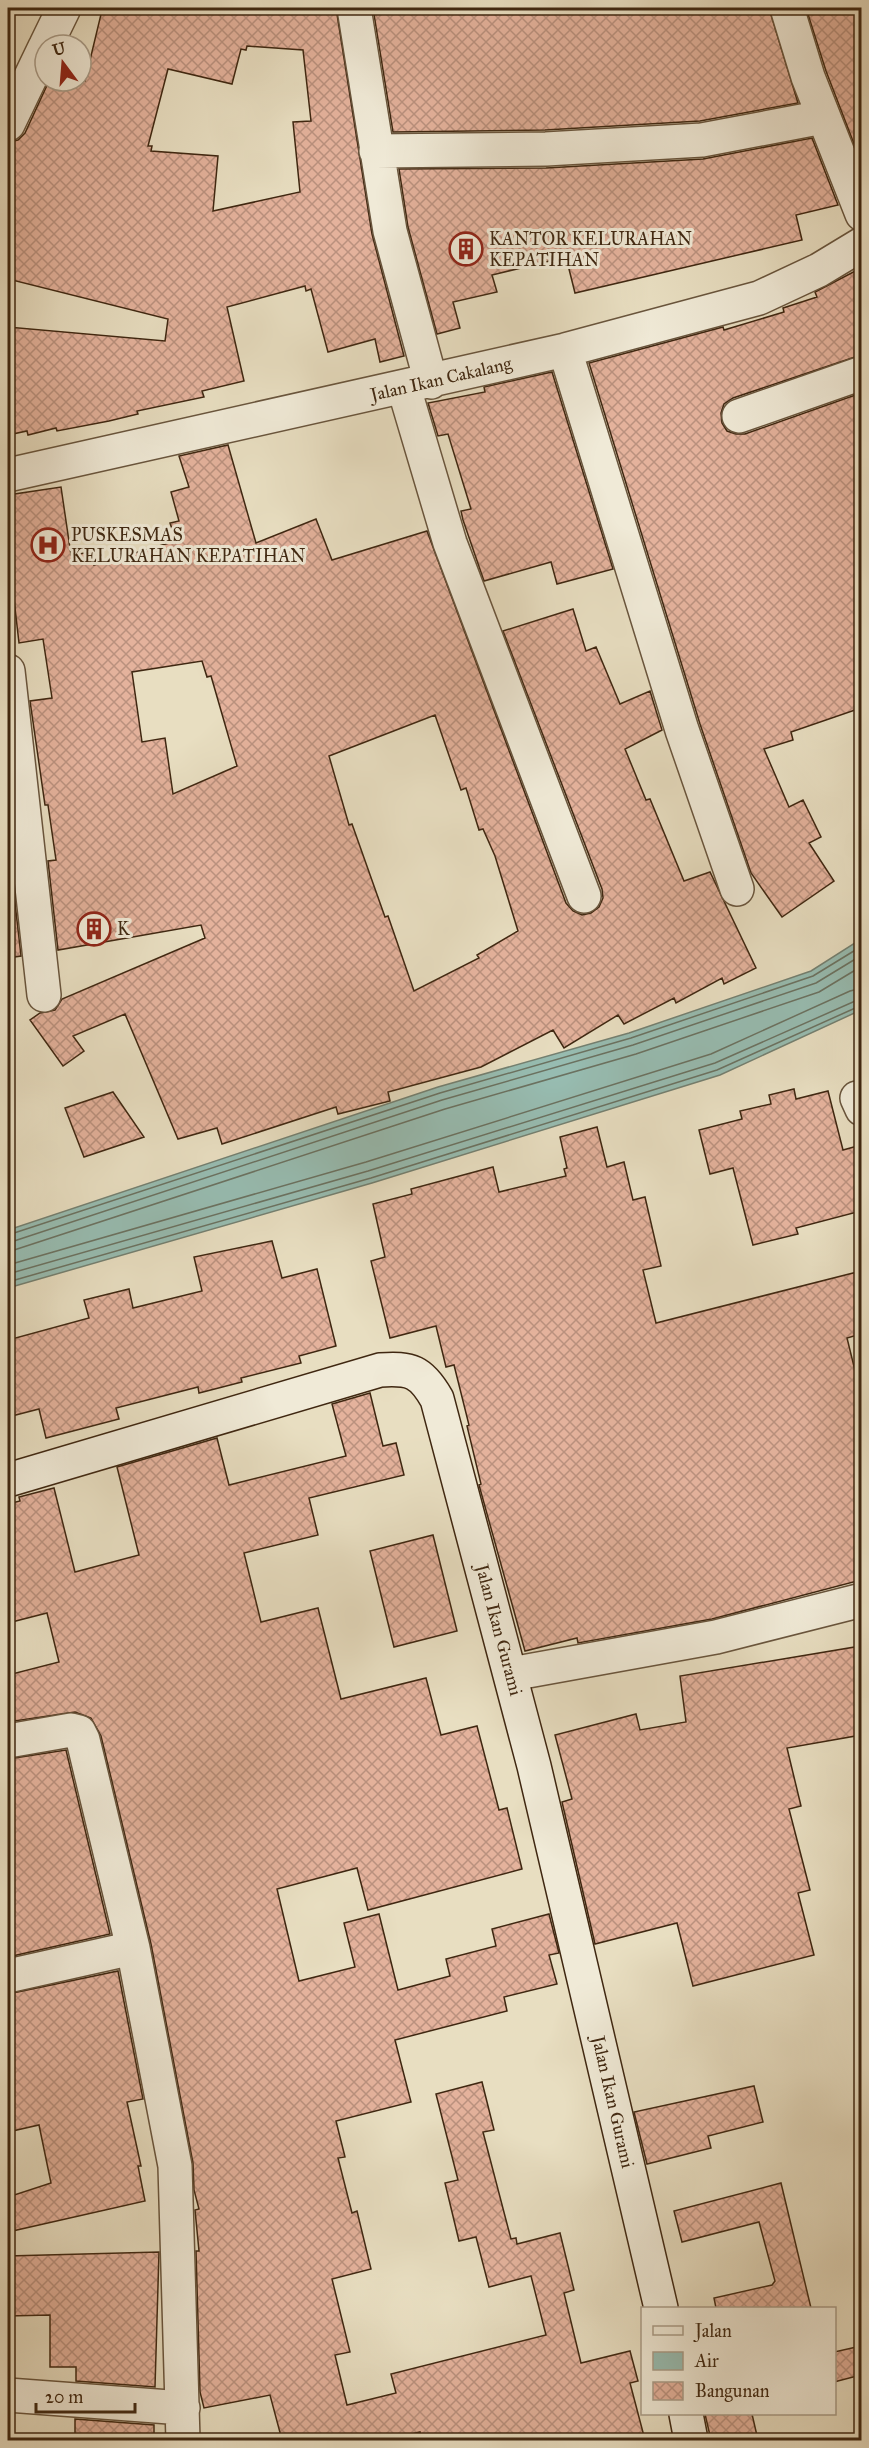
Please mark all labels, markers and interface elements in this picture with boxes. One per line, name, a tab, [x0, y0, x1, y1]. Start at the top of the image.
north arrow	[33, 33, 93, 93]
text: U	[50, 38, 68, 60]
place label: KANTOR KELURAHAN KEPATIHAN	[489, 228, 692, 271]
building icon: KANTOR KELURAHAN KEPATIHAN	[448, 231, 484, 267]
street label: Jalan Ikan Cakalang	[366, 352, 515, 407]
place label: PUSKESMAS KELURAHAN KEPATIHAN	[71, 524, 306, 567]
hospital icon: PUSKESMAS KELURAHAN KEPATIHAN	[30, 527, 66, 563]
building icon: K	[76, 911, 112, 947]
place label: K	[117, 918, 131, 940]
street label: Jalan Ikan Gurami	[469, 1560, 527, 1698]
street label: Jalan Ikan Gurami	[586, 2032, 639, 2171]
legend	[641, 2307, 836, 2415]
text: Jalan	[693, 2320, 732, 2343]
text: Air	[694, 2350, 719, 2372]
scale bar	[36, 2376, 135, 2414]
text: Bangunan	[695, 2380, 770, 2403]
text: 20 m	[45, 2386, 83, 2408]

